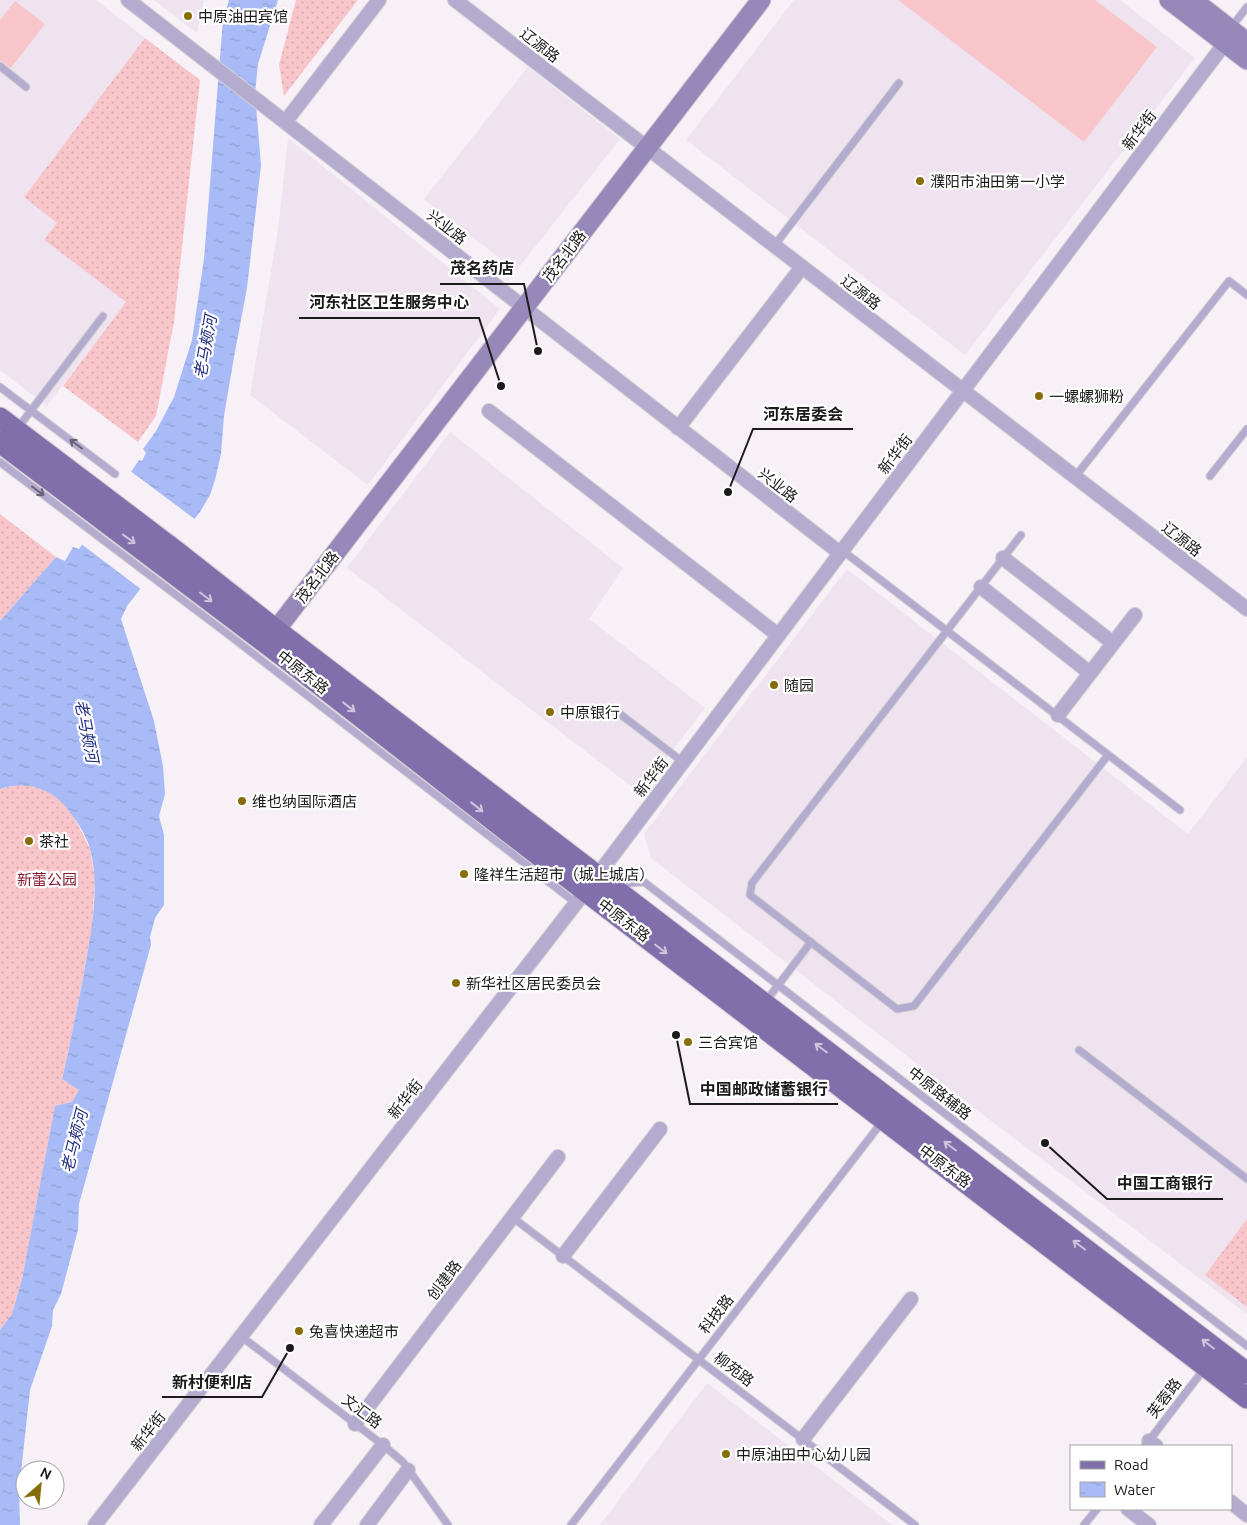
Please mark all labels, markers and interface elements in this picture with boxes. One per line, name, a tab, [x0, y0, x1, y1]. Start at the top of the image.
place label: 中原油田宾馆	[198, 8, 288, 25]
marker: 中原油田宾馆	[182, 10, 194, 22]
street label: 辽源路	[517, 24, 563, 66]
street label: 新华街	[1119, 107, 1159, 153]
place label: 濮阳市油田第一小学	[930, 173, 1065, 190]
marker: 濮阳市油田第一小学	[914, 175, 926, 187]
street label: 兴业路	[424, 206, 470, 248]
street label: 茂名北路	[539, 227, 589, 285]
callout: 茂名药店	[440, 253, 524, 284]
text: 茂名药店	[450, 259, 514, 277]
street label: 辽源路	[838, 271, 884, 313]
callout: 河东社区卫生服务中心	[299, 287, 479, 318]
text: 河东社区卫生服务中心	[309, 293, 469, 311]
water label: 老马颊河	[191, 311, 220, 380]
place label: 一螺螺狮粉	[1049, 388, 1124, 405]
marker: 一螺螺狮粉	[1033, 390, 1045, 402]
callout: 河东居委会	[753, 398, 853, 429]
text: 河东居委会	[763, 405, 843, 423]
street label: 新华街	[875, 431, 915, 477]
one-way arrow	[70, 439, 83, 450]
street label: 兴业路	[755, 464, 801, 506]
one-way arrow	[31, 486, 45, 496]
street label: 辽源路	[1159, 518, 1205, 560]
one-way arrow	[122, 534, 135, 545]
street label: 茂名北路	[292, 548, 342, 606]
one-way arrow	[199, 592, 212, 603]
street label: 中原东路	[274, 647, 332, 697]
place label: 随园	[784, 677, 814, 694]
marker: 随园	[768, 679, 780, 691]
water label: 老马颊河	[72, 698, 103, 767]
one-way arrow	[342, 701, 355, 712]
place label: 中原银行	[560, 704, 620, 721]
marker: 中原银行	[544, 706, 556, 718]
street label: 新华街	[631, 754, 671, 800]
place label: 维也纳国际酒店	[252, 793, 357, 810]
marker: 维也纳国际酒店	[236, 795, 248, 807]
one-way arrow	[470, 801, 483, 812]
place label: 茶社	[39, 833, 69, 850]
marker: 茶社	[23, 835, 35, 847]
place label: 隆祥生活超市（城上城店）	[474, 866, 654, 883]
marker: 隆祥生活超市（城上城店）	[458, 868, 470, 880]
park label: 新蕾公园	[17, 871, 77, 888]
street label: 中原东路	[595, 895, 653, 945]
one-way arrow	[654, 943, 667, 954]
place label: 新华社区居民委员会	[466, 975, 601, 992]
marker: 新华社区居民委员会	[450, 977, 462, 989]
place label: 三合宾馆	[698, 1034, 758, 1051]
marker: 三合宾馆	[682, 1036, 694, 1048]
one-way arrow	[815, 1042, 828, 1053]
street label: 中原路辅路	[905, 1063, 975, 1123]
callout: 中国邮政储蓄银行	[690, 1073, 838, 1104]
street label: 新华街	[384, 1076, 426, 1122]
text: 中国邮政储蓄银行	[700, 1080, 828, 1098]
water label: 老马颊河	[58, 1105, 91, 1174]
street label: 中原东路	[916, 1141, 974, 1191]
one-way arrow	[944, 1141, 957, 1152]
callout: 中国工商银行	[1107, 1168, 1223, 1199]
text: 中国工商银行	[1117, 1174, 1213, 1192]
one-way arrow	[1072, 1240, 1086, 1250]
street label: 创建路	[424, 1257, 464, 1303]
street label: 科技路	[695, 1291, 737, 1337]
place label: 兔喜快递超市	[309, 1323, 399, 1340]
marker: 兔喜快递超市	[293, 1325, 305, 1337]
one-way arrow	[1201, 1339, 1215, 1349]
street label: 柳苑路	[711, 1349, 757, 1389]
callout: 新村便利店	[162, 1366, 262, 1397]
text: 新村便利店	[172, 1373, 252, 1391]
street label: 芙蓉路	[1144, 1375, 1184, 1421]
street label: 文汇路	[339, 1391, 385, 1431]
street label: 新华街	[127, 1408, 169, 1454]
legend	[1070, 1445, 1232, 1510]
place label: 中原油田中心幼儿园	[736, 1446, 871, 1463]
marker: 中原油田中心幼儿园	[720, 1448, 732, 1460]
text: Road	[1114, 1456, 1149, 1473]
north arrow	[15, 1460, 65, 1510]
text: N	[38, 1464, 54, 1483]
text: Water	[1114, 1481, 1155, 1498]

